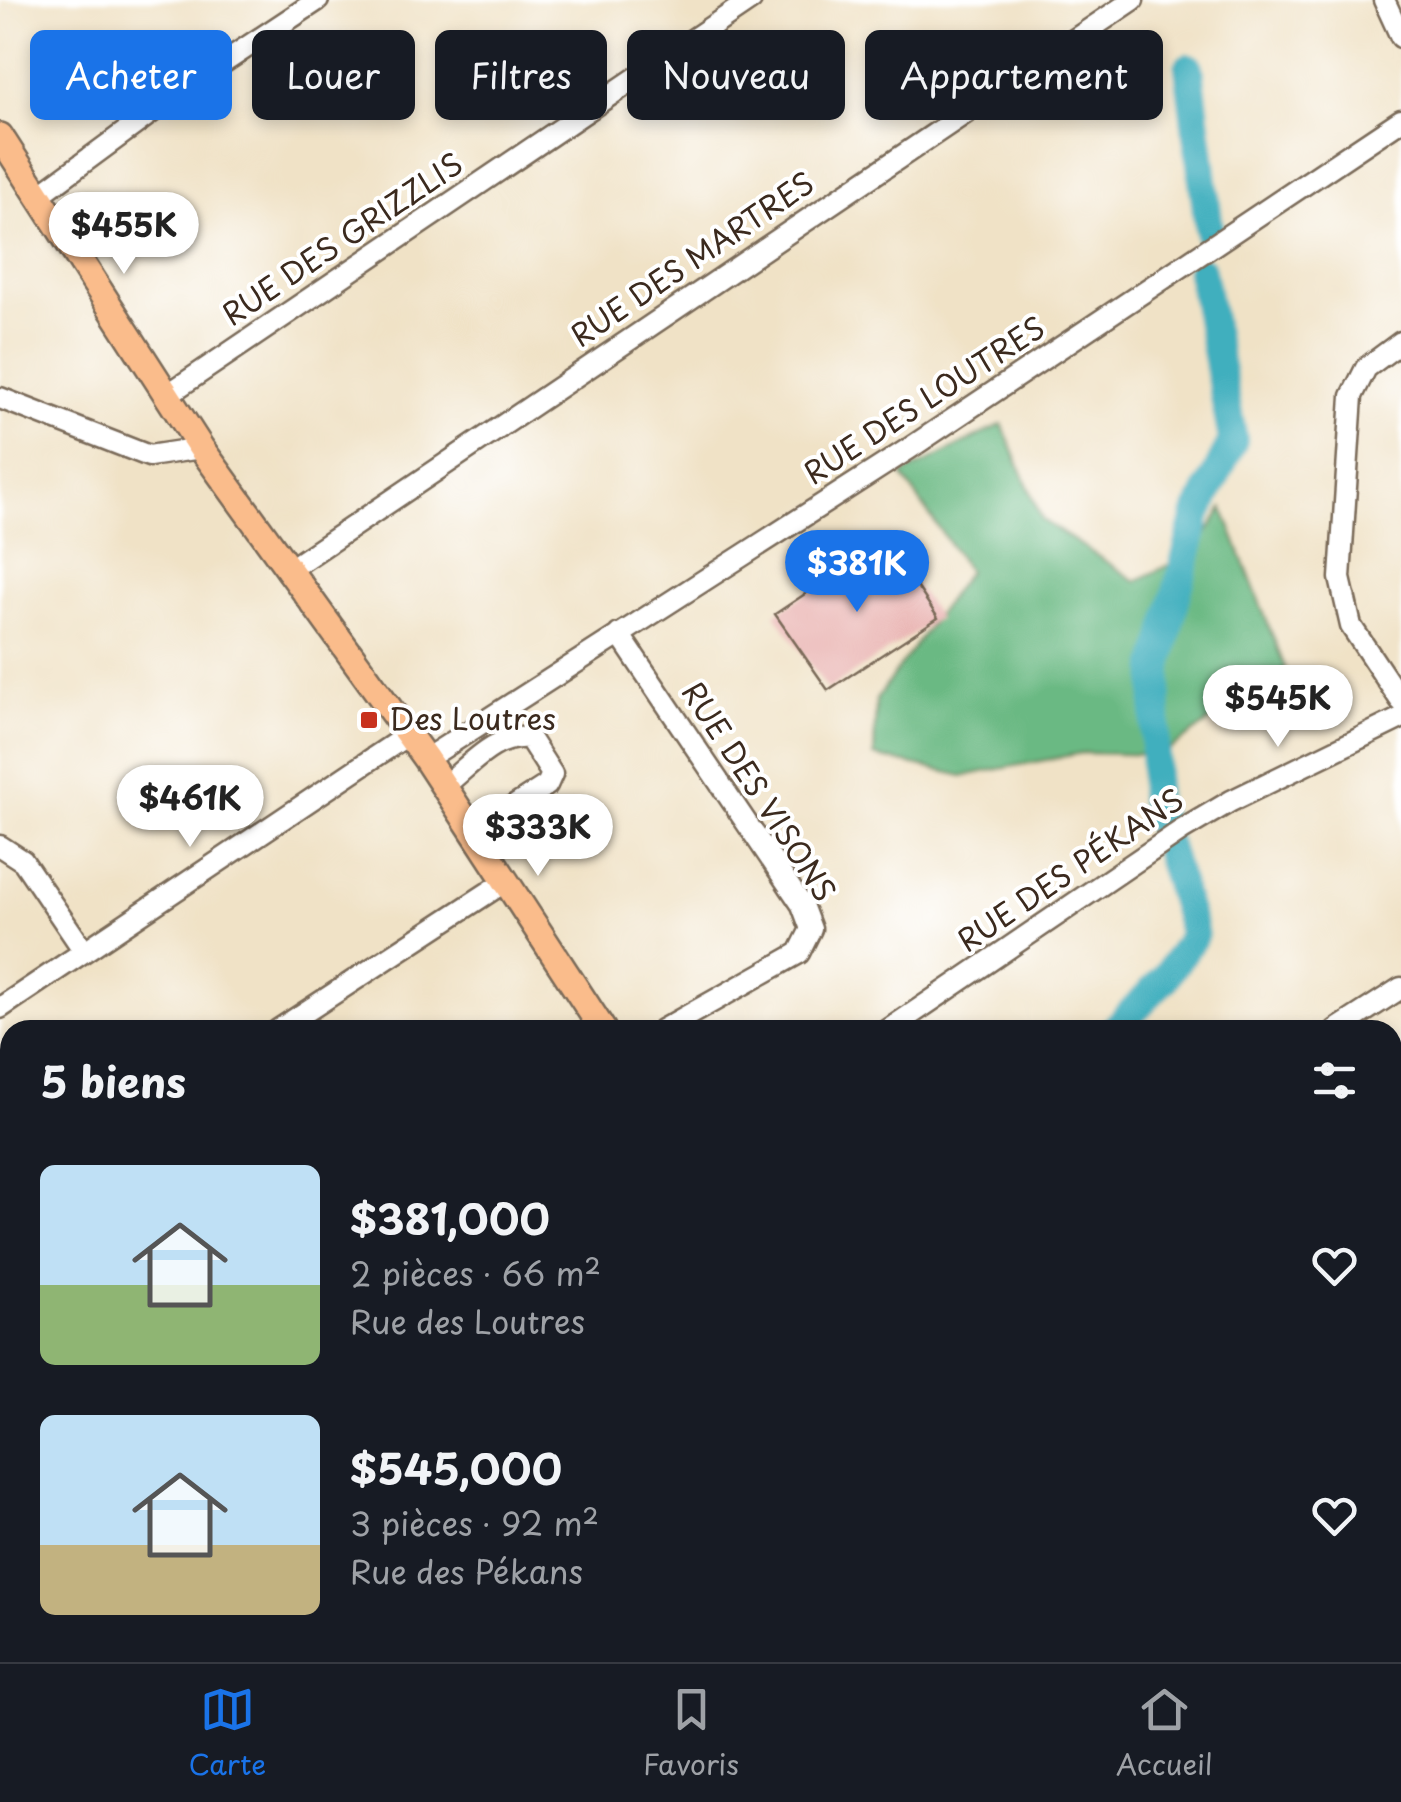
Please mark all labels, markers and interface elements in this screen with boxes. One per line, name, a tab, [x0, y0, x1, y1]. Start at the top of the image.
chip: Acheter	[30, 30, 232, 120]
chip: Louer	[252, 30, 415, 120]
chip: Filtres	[435, 30, 607, 120]
chip: Nouveau	[627, 30, 845, 120]
chip: Appartement	[865, 30, 1163, 120]
street label: RUE DES GRIZZLIS	[212, 140, 471, 335]
street label: RUE DES MARTRES	[561, 159, 823, 356]
pin: $455K	[54, 192, 194, 277]
text: $455K	[71, 200, 177, 248]
street label: RUE DES LOUTRES	[794, 304, 1053, 494]
pin: $381K	[787, 530, 927, 615]
text: $381K	[807, 538, 907, 586]
pin: $545K	[1208, 665, 1348, 750]
street label: RUE DES VISONS	[672, 672, 848, 909]
text: $545K	[1225, 673, 1331, 721]
place label: Des Loutres	[389, 695, 556, 740]
marker: Des Loutres	[358, 709, 380, 731]
pin: $461K	[120, 765, 260, 850]
text: $461K	[139, 773, 241, 821]
street label: RUE DES PÉKANS	[947, 776, 1192, 961]
pin: $333K	[468, 794, 608, 879]
text: $333K	[485, 802, 591, 850]
text: 5 biens	[40, 1049, 186, 1112]
icon: filters	[1307, 1053, 1362, 1108]
text: $381,000	[350, 1186, 550, 1249]
icon: home	[120, 1205, 240, 1325]
icon: heart	[1307, 1238, 1362, 1293]
text: 2 pièces · 66 m²	[350, 1249, 601, 1297]
text: Rue des Loutres	[350, 1297, 585, 1345]
text: $545,000	[350, 1436, 562, 1499]
icon: home	[120, 1455, 240, 1575]
icon: heart	[1307, 1488, 1362, 1543]
text: 3 pièces · 92 m²	[350, 1499, 599, 1547]
text: Rue des Pékans	[350, 1547, 583, 1595]
tab: Carte	[188, 1682, 266, 1785]
tab: Favoris	[643, 1682, 739, 1785]
tab: Accueil	[1116, 1682, 1213, 1785]

